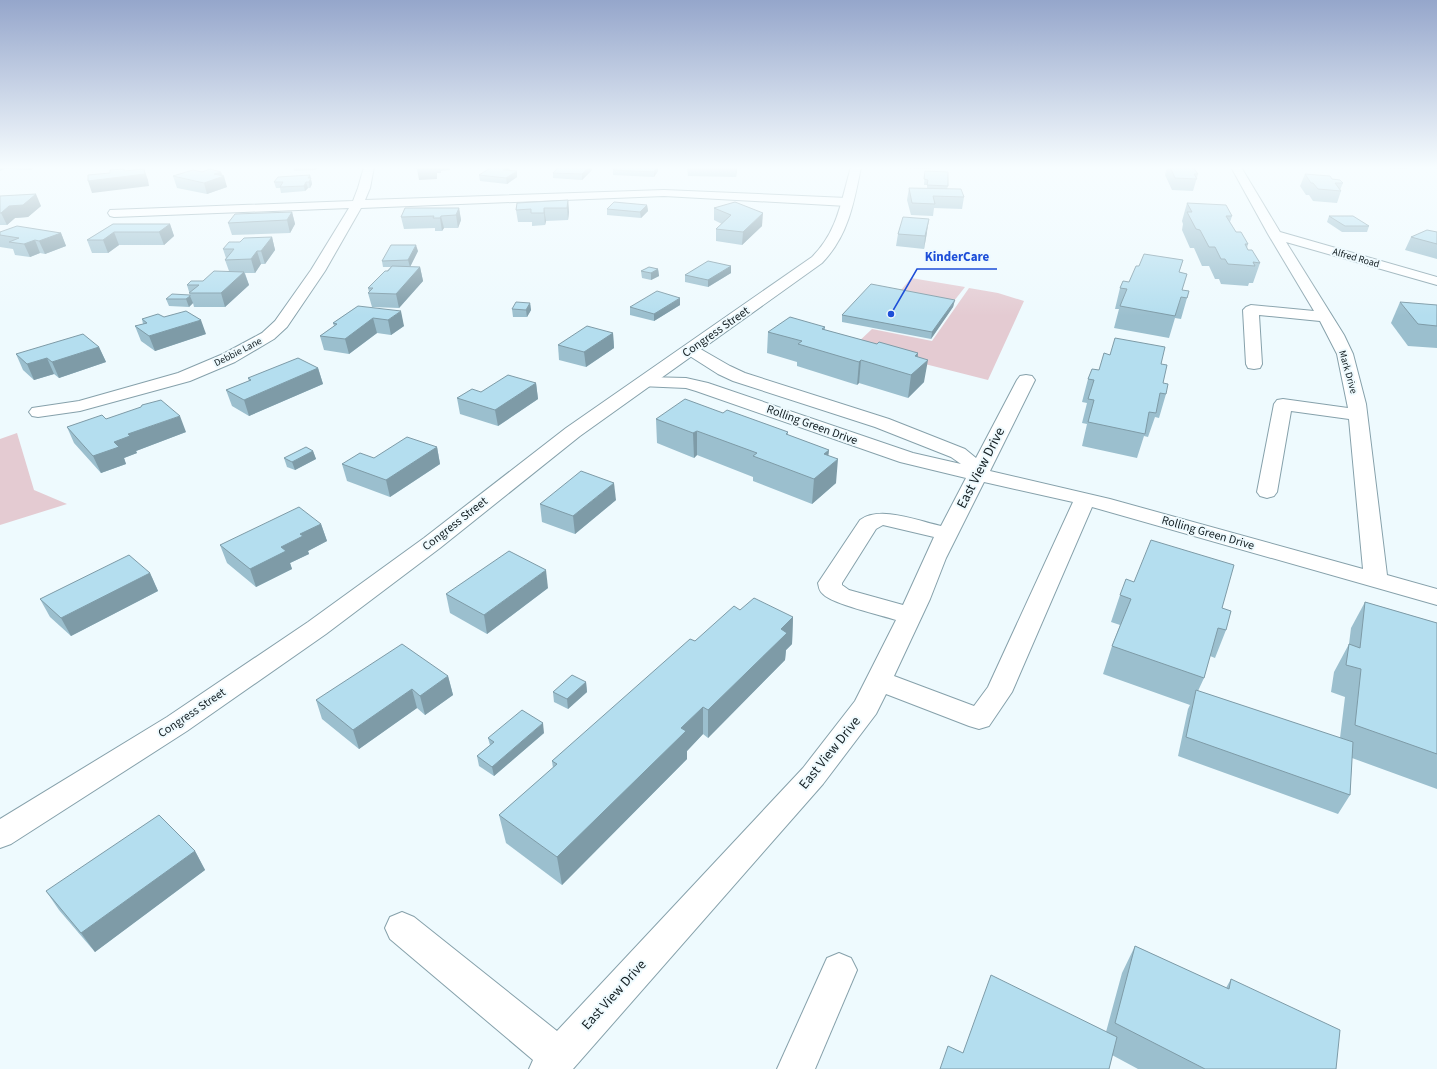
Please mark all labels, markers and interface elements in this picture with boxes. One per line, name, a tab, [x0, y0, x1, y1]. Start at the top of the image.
callout: KinderCare	[917, 244, 997, 269]
street label: Alfred Road	[1331, 245, 1381, 271]
text: KinderCare	[925, 248, 990, 266]
street label: Congress Street	[679, 303, 753, 361]
street label: Debbie Lane	[212, 334, 264, 370]
street label: Mark Drive	[1335, 349, 1361, 395]
street label: Rolling Green Drive	[764, 401, 860, 449]
street label: East View Drive	[952, 424, 1010, 512]
street label: Congress Street	[419, 493, 491, 555]
street label: Rolling Green Drive	[1160, 512, 1256, 554]
street label: Congress Street	[155, 684, 229, 742]
street label: East View Drive	[794, 712, 866, 794]
street label: East View Drive	[577, 955, 651, 1035]

